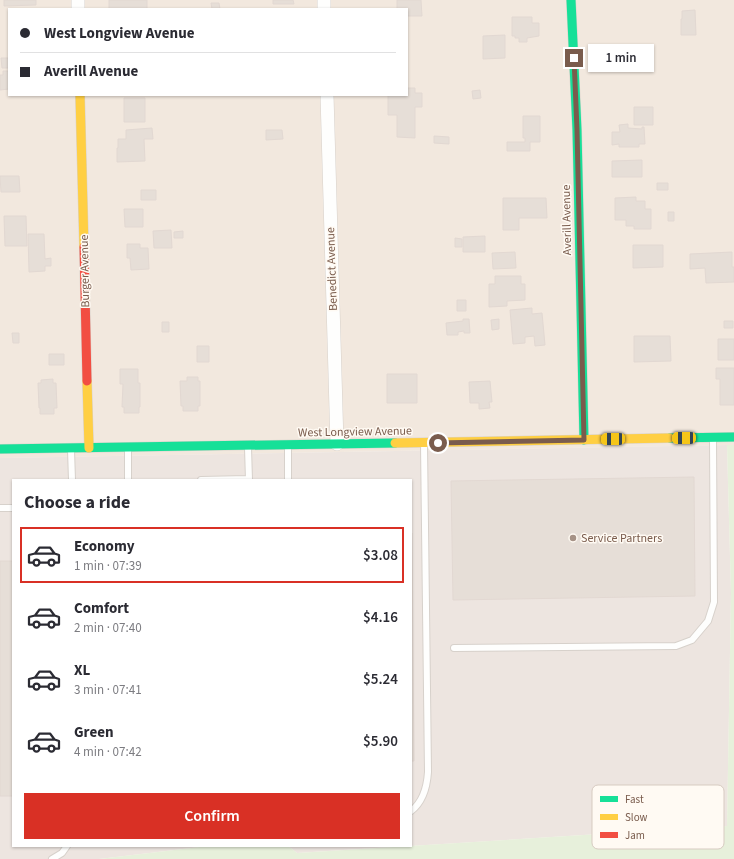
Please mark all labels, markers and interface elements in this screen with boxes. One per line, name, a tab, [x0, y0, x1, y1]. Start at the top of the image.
text: West Longview Avenue	[44, 23, 194, 44]
callout: 1 min	[588, 44, 654, 72]
route end	[565, 49, 583, 67]
text: 1 min	[606, 49, 636, 67]
text: Averill Avenue	[44, 61, 138, 82]
street label: Averill Avenue	[558, 185, 576, 255]
street label: Benedict Avenue	[322, 227, 342, 311]
street label: Burger Avenue	[76, 234, 94, 308]
street label: West Longview Avenue	[298, 423, 412, 441]
car	[672, 432, 696, 444]
car	[601, 433, 625, 445]
route start	[429, 434, 447, 452]
text: Choose a ride	[24, 490, 130, 515]
place label: Service Partners	[581, 530, 662, 547]
marker: Service Partners	[568, 533, 578, 543]
text: Economy	[74, 536, 135, 557]
icon: car	[26, 537, 62, 573]
text: $3.08	[363, 545, 398, 566]
text: 1 min · 07:39	[74, 557, 142, 575]
text: Comfort	[74, 598, 129, 619]
icon: car	[26, 599, 62, 635]
text: $4.16	[363, 607, 398, 628]
text: 2 min · 07:40	[74, 619, 142, 637]
text: XL	[74, 660, 90, 681]
icon: car	[26, 661, 62, 697]
text: $5.24	[363, 669, 398, 690]
text: 3 min · 07:41	[74, 681, 142, 699]
text: Green	[74, 722, 114, 743]
icon: car	[26, 723, 62, 759]
text: $5.90	[363, 731, 398, 752]
text: 4 min · 07:42	[74, 743, 142, 761]
legend	[592, 785, 724, 849]
text: Fast	[625, 792, 644, 807]
button: Confirm	[24, 793, 400, 839]
text: Slow	[625, 810, 648, 825]
text: Jam	[625, 828, 645, 843]

